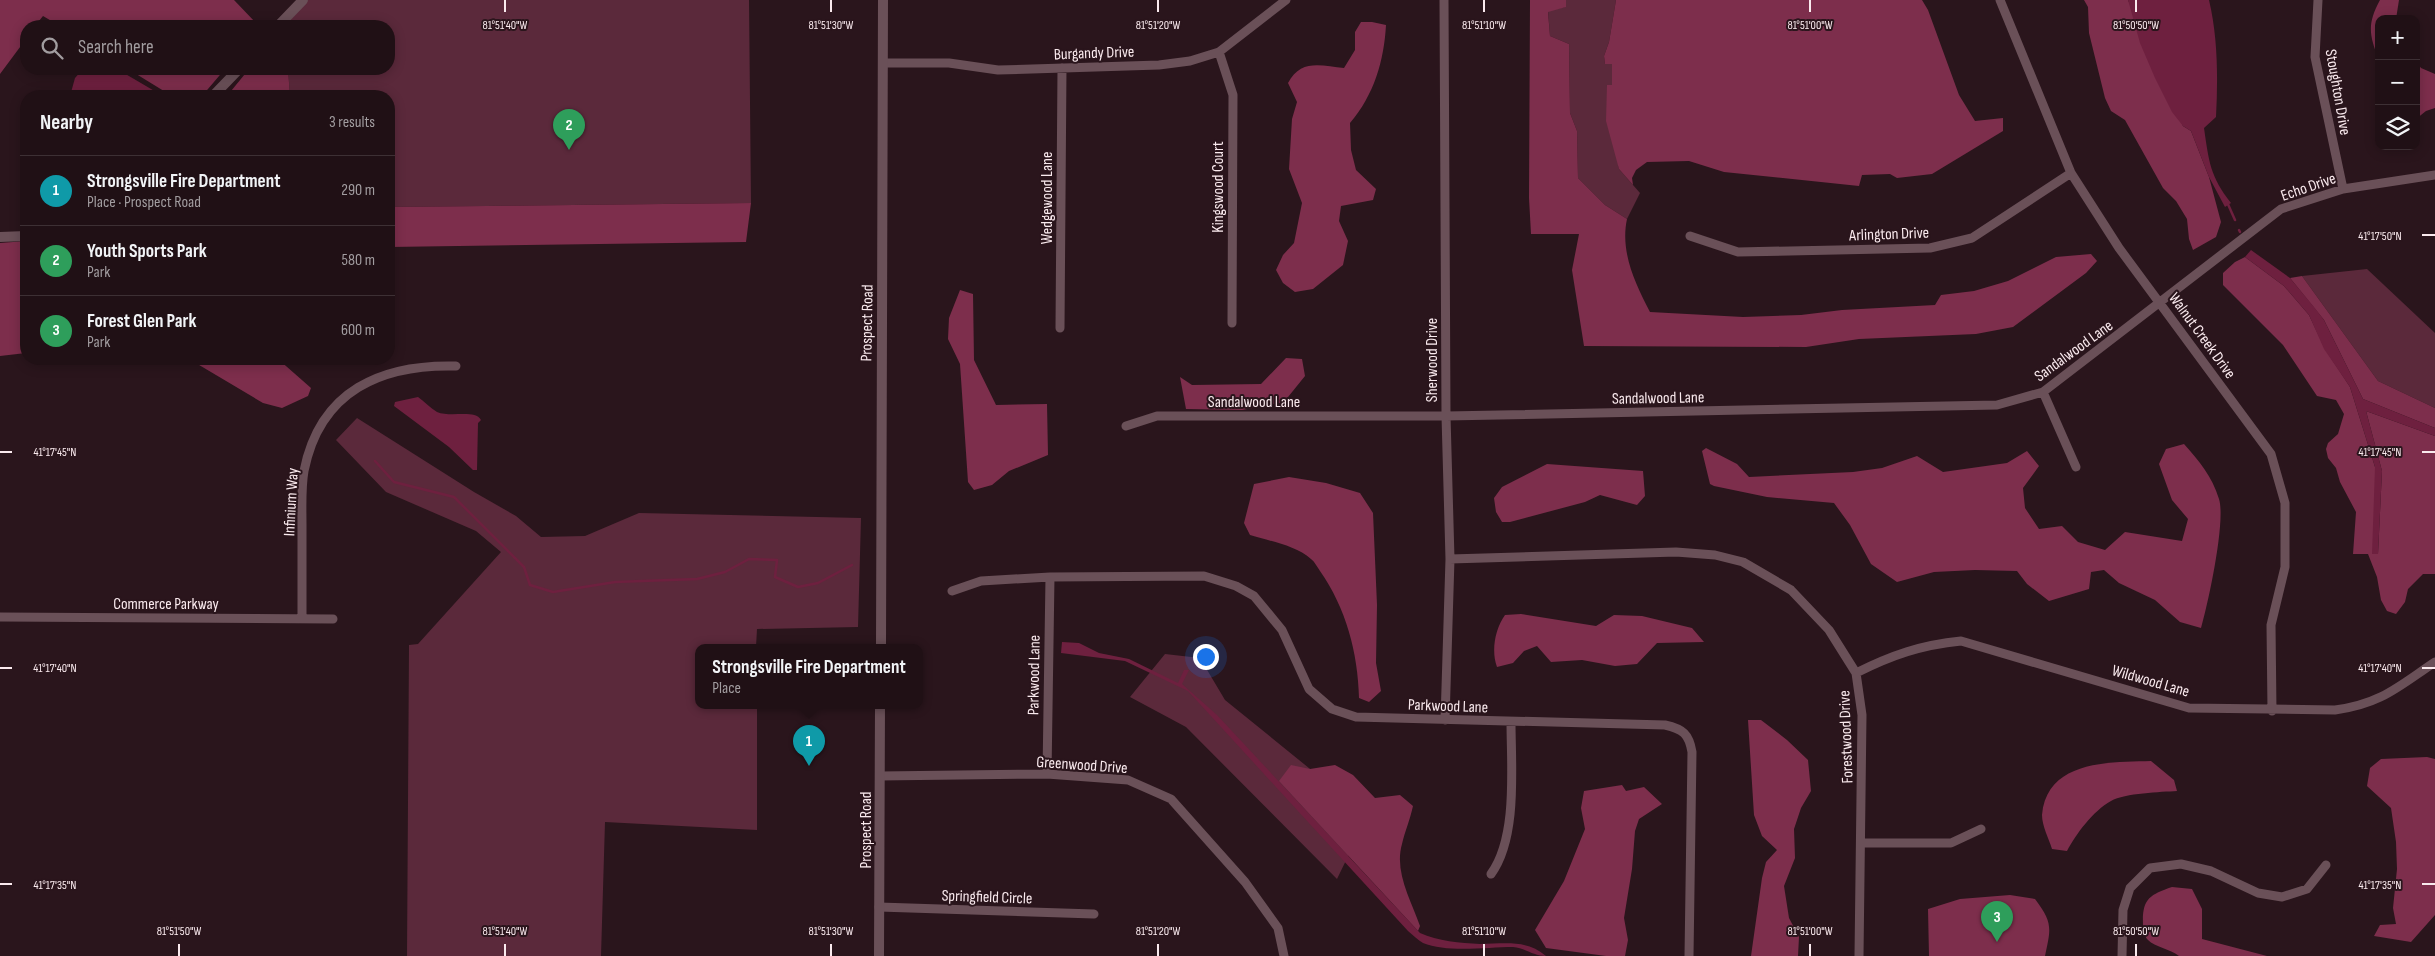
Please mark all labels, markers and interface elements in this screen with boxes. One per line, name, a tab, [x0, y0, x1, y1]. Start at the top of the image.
map controls	[2375, 15, 2420, 150]
button: +	[2375, 15, 2420, 60]
text: 81°51'40"W	[483, 18, 528, 33]
text: 81°51'30"W	[809, 18, 854, 33]
text: 81°51'20"W	[1136, 18, 1181, 33]
text: 81°51'10"W	[1462, 18, 1506, 33]
text: 81°51'00"W	[1787, 18, 1833, 33]
text: 81°50'50"W	[2113, 18, 2159, 33]
search box	[20, 20, 395, 75]
icon: search	[38, 34, 66, 62]
text: Search here	[78, 36, 154, 59]
street label: Burgandy Drive	[1054, 43, 1135, 64]
street label: Stoughton Drive	[2321, 48, 2354, 137]
button: −	[2375, 60, 2420, 105]
button: layers	[2375, 105, 2420, 150]
pin: 2	[553, 109, 585, 150]
text: Nearby	[40, 110, 93, 135]
text: 3 results	[329, 113, 375, 132]
street label: Kingswood Court	[1209, 141, 1228, 233]
street label: Wedgewood Lane	[1038, 152, 1057, 244]
street label: Echo Drive	[2279, 169, 2338, 206]
text: Strongsville Fire Department	[87, 170, 281, 193]
text: 1	[53, 181, 59, 200]
text: 290 m	[341, 181, 375, 200]
text: Place · Prospect Road	[87, 193, 201, 212]
street label: Arlington Drive	[1848, 224, 1929, 245]
text: 41°17'50"N	[2358, 229, 2402, 244]
text: Youth Sports Park	[87, 240, 207, 263]
text: 2	[52, 251, 60, 270]
text: 580 m	[342, 251, 375, 270]
text: Park	[87, 263, 110, 282]
street label: Prospect Road	[857, 284, 878, 362]
street label: Walnut Creek Drive	[2164, 289, 2239, 383]
text: Forest Glen Park	[87, 310, 197, 333]
street label: Sandalwood Lane	[2031, 316, 2117, 386]
street label: Sherwood Drive	[1423, 318, 1442, 402]
text: 3	[52, 321, 60, 340]
text: 600 m	[341, 321, 375, 340]
text: Park	[87, 333, 110, 352]
street label: Sandalwood Lane	[1612, 388, 1704, 409]
street label: Sandalwood Lane	[1208, 393, 1300, 412]
text: 41°17'45"N	[34, 445, 76, 460]
text: 41°17'45"N	[2359, 445, 2401, 460]
street label: Infinium Way	[280, 467, 303, 537]
street label: Commerce Parkway	[113, 595, 219, 614]
street label: Parkwood Lane	[1024, 635, 1045, 715]
popup	[695, 644, 923, 709]
your location	[1193, 644, 1219, 670]
text: Strongsville Fire Department	[712, 656, 906, 679]
text: 41°17'40"N	[33, 661, 77, 676]
street label: Wildwood Lane	[2110, 661, 2192, 702]
text: 41°17'40"N	[2358, 661, 2402, 676]
text: Place	[712, 679, 741, 698]
street label: Forestwood Drive	[1835, 690, 1858, 784]
street label: Parkwood Lane	[1408, 696, 1488, 717]
pin: 1	[793, 725, 825, 766]
street label: Greenwood Drive	[1036, 753, 1128, 778]
street label: Prospect Road	[857, 792, 876, 868]
text: 41°17'35"N	[34, 878, 76, 893]
text: 41°17'35"N	[2359, 878, 2401, 893]
street label: Springfield Circle	[941, 886, 1033, 909]
pin: 3	[1981, 901, 2013, 942]
text: 81°51'50"W	[157, 924, 201, 939]
text: 81°51'40"W	[483, 924, 528, 939]
text: 81°51'30"W	[809, 924, 854, 939]
text: 81°51'20"W	[1136, 924, 1181, 939]
text: 81°51'10"W	[1462, 924, 1506, 939]
text: 81°51'00"W	[1787, 924, 1833, 939]
text: 81°50'50"W	[2113, 924, 2159, 939]

